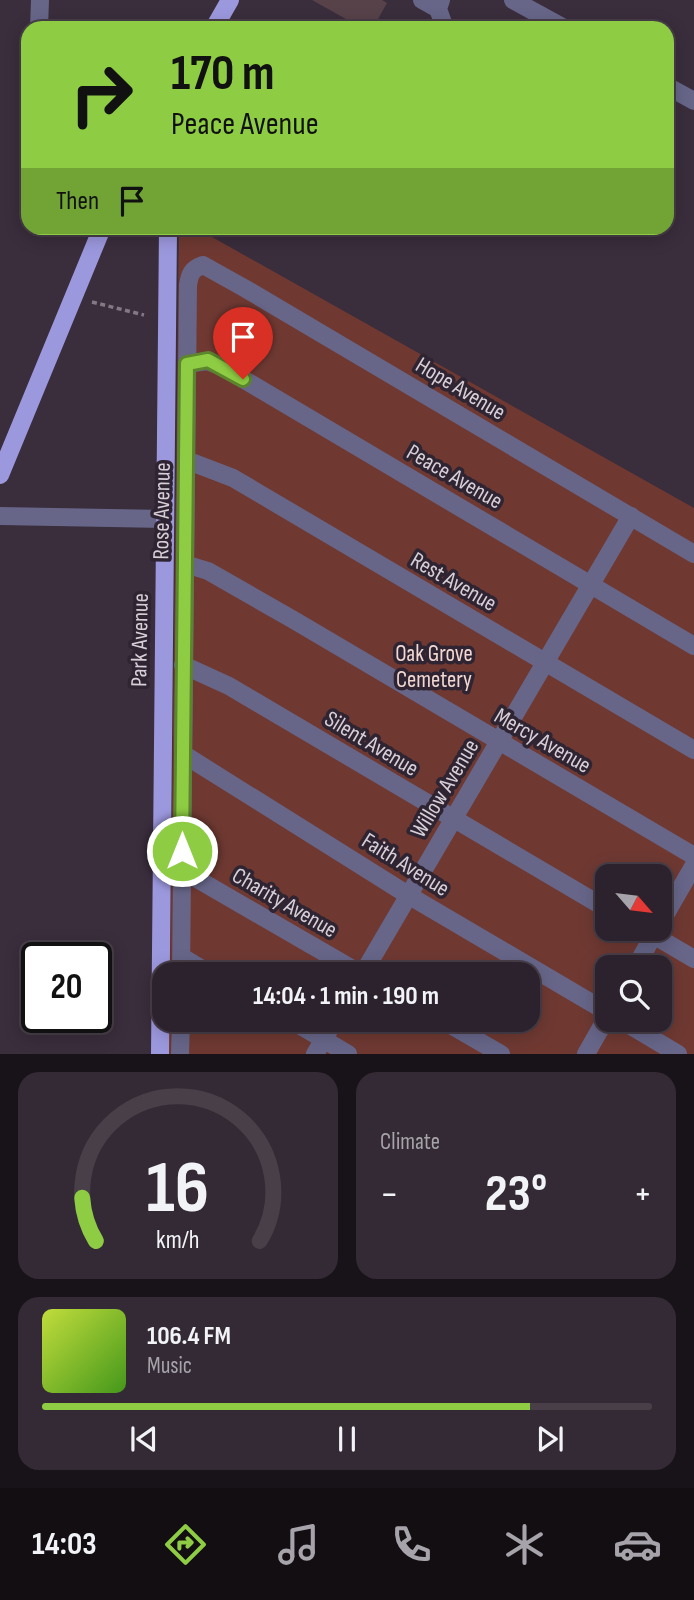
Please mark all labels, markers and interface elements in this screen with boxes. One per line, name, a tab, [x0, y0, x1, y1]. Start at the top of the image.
text: 170 m	[171, 45, 275, 104]
icon: right	[56, 49, 147, 140]
text: Peace Avenue	[171, 105, 319, 144]
icon: arrive	[113, 182, 151, 220]
text: Then	[56, 186, 99, 217]
pin	[213, 307, 273, 379]
icon: arrive	[224, 318, 262, 356]
street label: Hope Avenue	[410, 351, 511, 427]
street label: Peace Avenue	[402, 438, 507, 516]
street label: Rose Avenue	[147, 462, 177, 560]
street label: Rest Avenue	[405, 546, 502, 618]
street label: Park Avenue	[125, 593, 155, 687]
park label: Oak Grove Cemetery	[395, 640, 473, 694]
street label: Mercy Avenue	[489, 702, 596, 780]
street label: Silent Avenue	[319, 705, 424, 783]
street label: Willow Avenue	[405, 734, 485, 843]
position arrow	[145, 814, 219, 888]
street label: Faith Avenue	[356, 827, 455, 903]
street label: Charity Avenue	[227, 862, 342, 944]
north arrow	[595, 864, 672, 942]
map controls	[595, 864, 672, 1032]
speed limit sign: 20	[21, 942, 112, 1033]
button: search	[595, 955, 672, 1032]
text: 14:04 · 1 min · 190 m	[253, 981, 439, 1012]
text: Climate	[380, 1128, 440, 1156]
text: 16	[147, 1146, 209, 1234]
text: 23°	[485, 1163, 547, 1226]
text: −	[380, 1172, 399, 1217]
text: +	[633, 1172, 652, 1217]
text: km/h	[156, 1225, 200, 1256]
text: 106.4 FM	[147, 1321, 231, 1352]
text: Music	[147, 1352, 192, 1380]
icon: previous	[125, 1420, 163, 1458]
icon: pause	[328, 1420, 366, 1458]
icon: next	[531, 1420, 569, 1458]
icon: directions	[161, 1520, 210, 1569]
icon: music	[274, 1520, 323, 1569]
icon: phone	[387, 1520, 436, 1569]
icon: climate	[500, 1520, 549, 1569]
icon: car	[613, 1520, 662, 1569]
text: 14:03	[32, 1525, 96, 1564]

